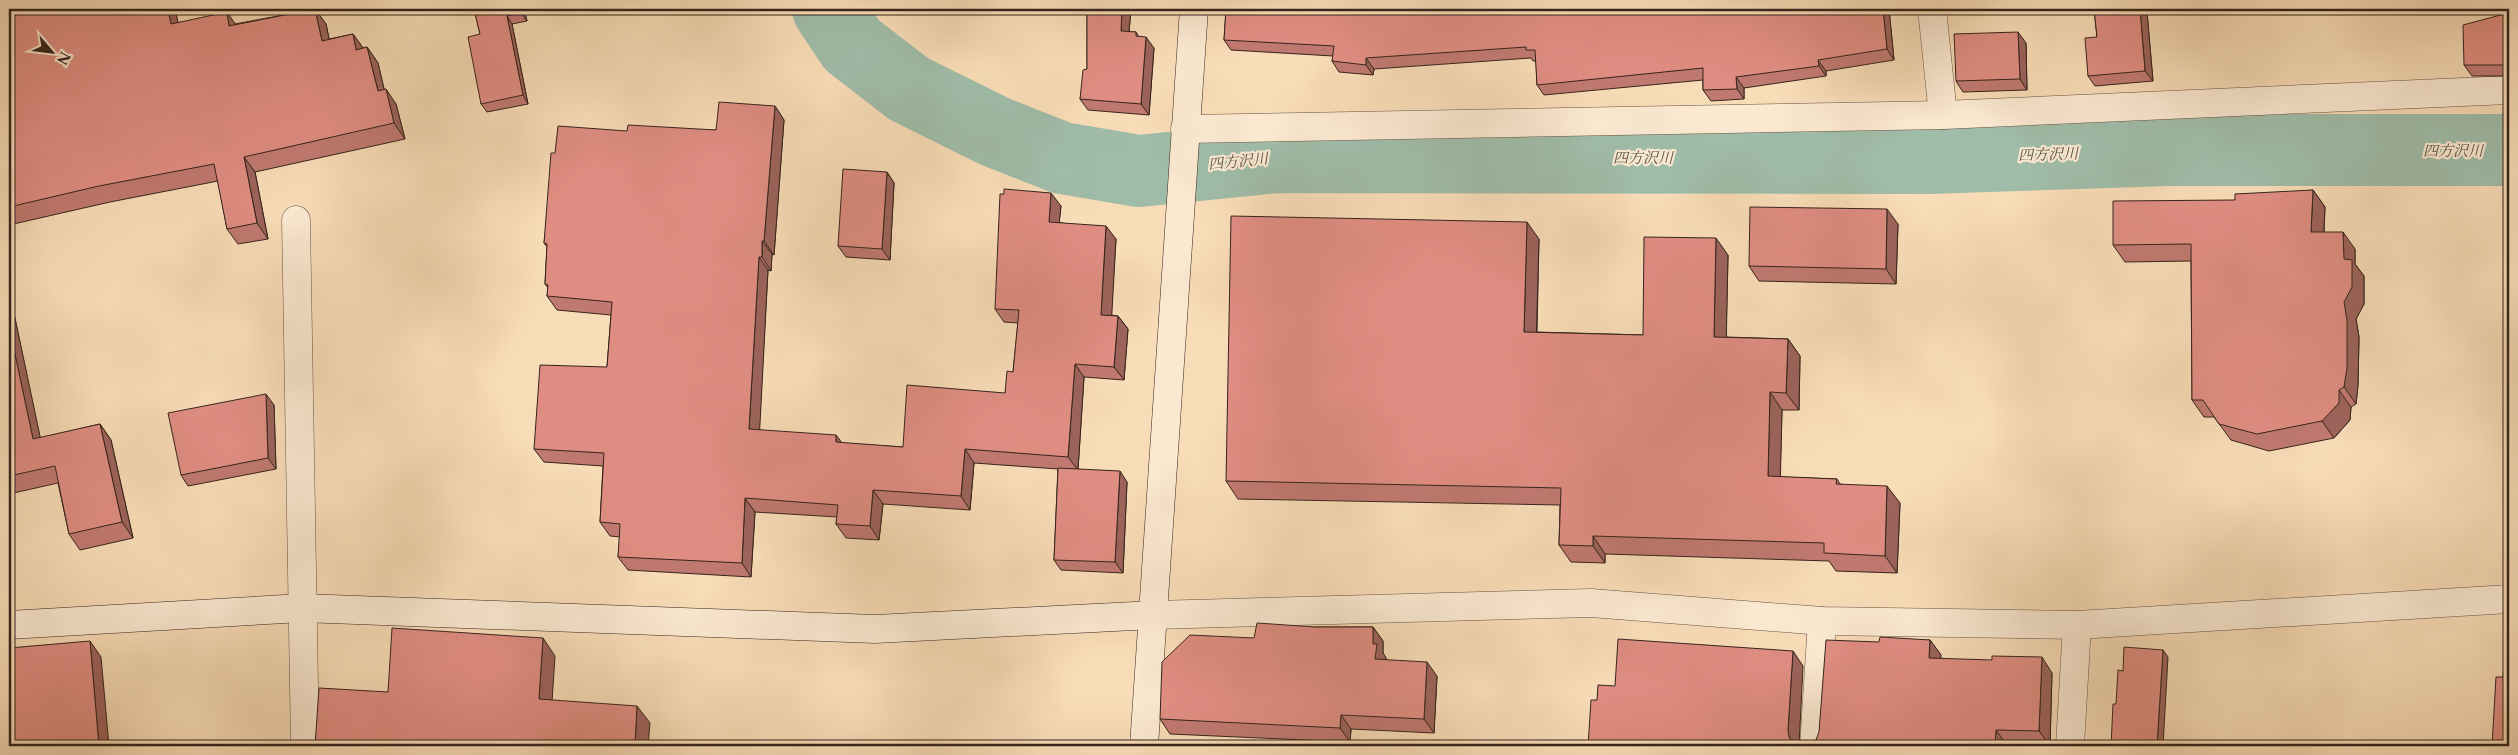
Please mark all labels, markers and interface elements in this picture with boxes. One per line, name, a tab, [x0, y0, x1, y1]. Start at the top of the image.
north arrow	[28, 28, 78, 78]
text: N	[53, 49, 74, 68]
water label: 四方沢川	[2423, 141, 2485, 160]
water label: 四方沢川	[2018, 143, 2080, 165]
water label: 四方沢川	[1207, 148, 1271, 174]
water label: 四方沢川	[1613, 148, 1675, 167]

